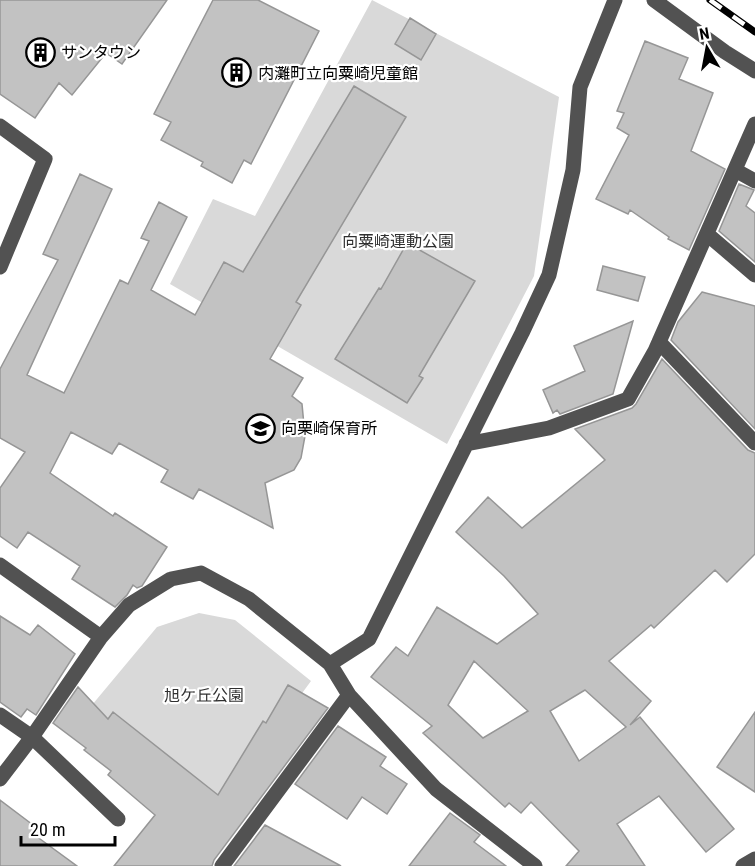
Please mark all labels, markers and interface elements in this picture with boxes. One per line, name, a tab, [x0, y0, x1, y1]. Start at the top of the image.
north arrow	[677, 18, 737, 78]
text: N	[698, 24, 711, 44]
building icon: サンタウン	[24, 36, 56, 68]
place label: サンタウン	[61, 43, 141, 62]
building icon: 内灘町立向粟崎児童館	[221, 57, 253, 89]
place label: 内灘町立向粟崎児童館	[258, 64, 418, 83]
park label: 向粟崎運動公園	[342, 232, 454, 251]
school or university icon: 向栗崎保育所	[244, 412, 276, 444]
place label: 向栗崎保育所	[281, 419, 377, 438]
park label: 旭ケ丘公園	[164, 686, 244, 705]
scale bar	[21, 809, 116, 847]
text: 20 m	[30, 819, 65, 840]

